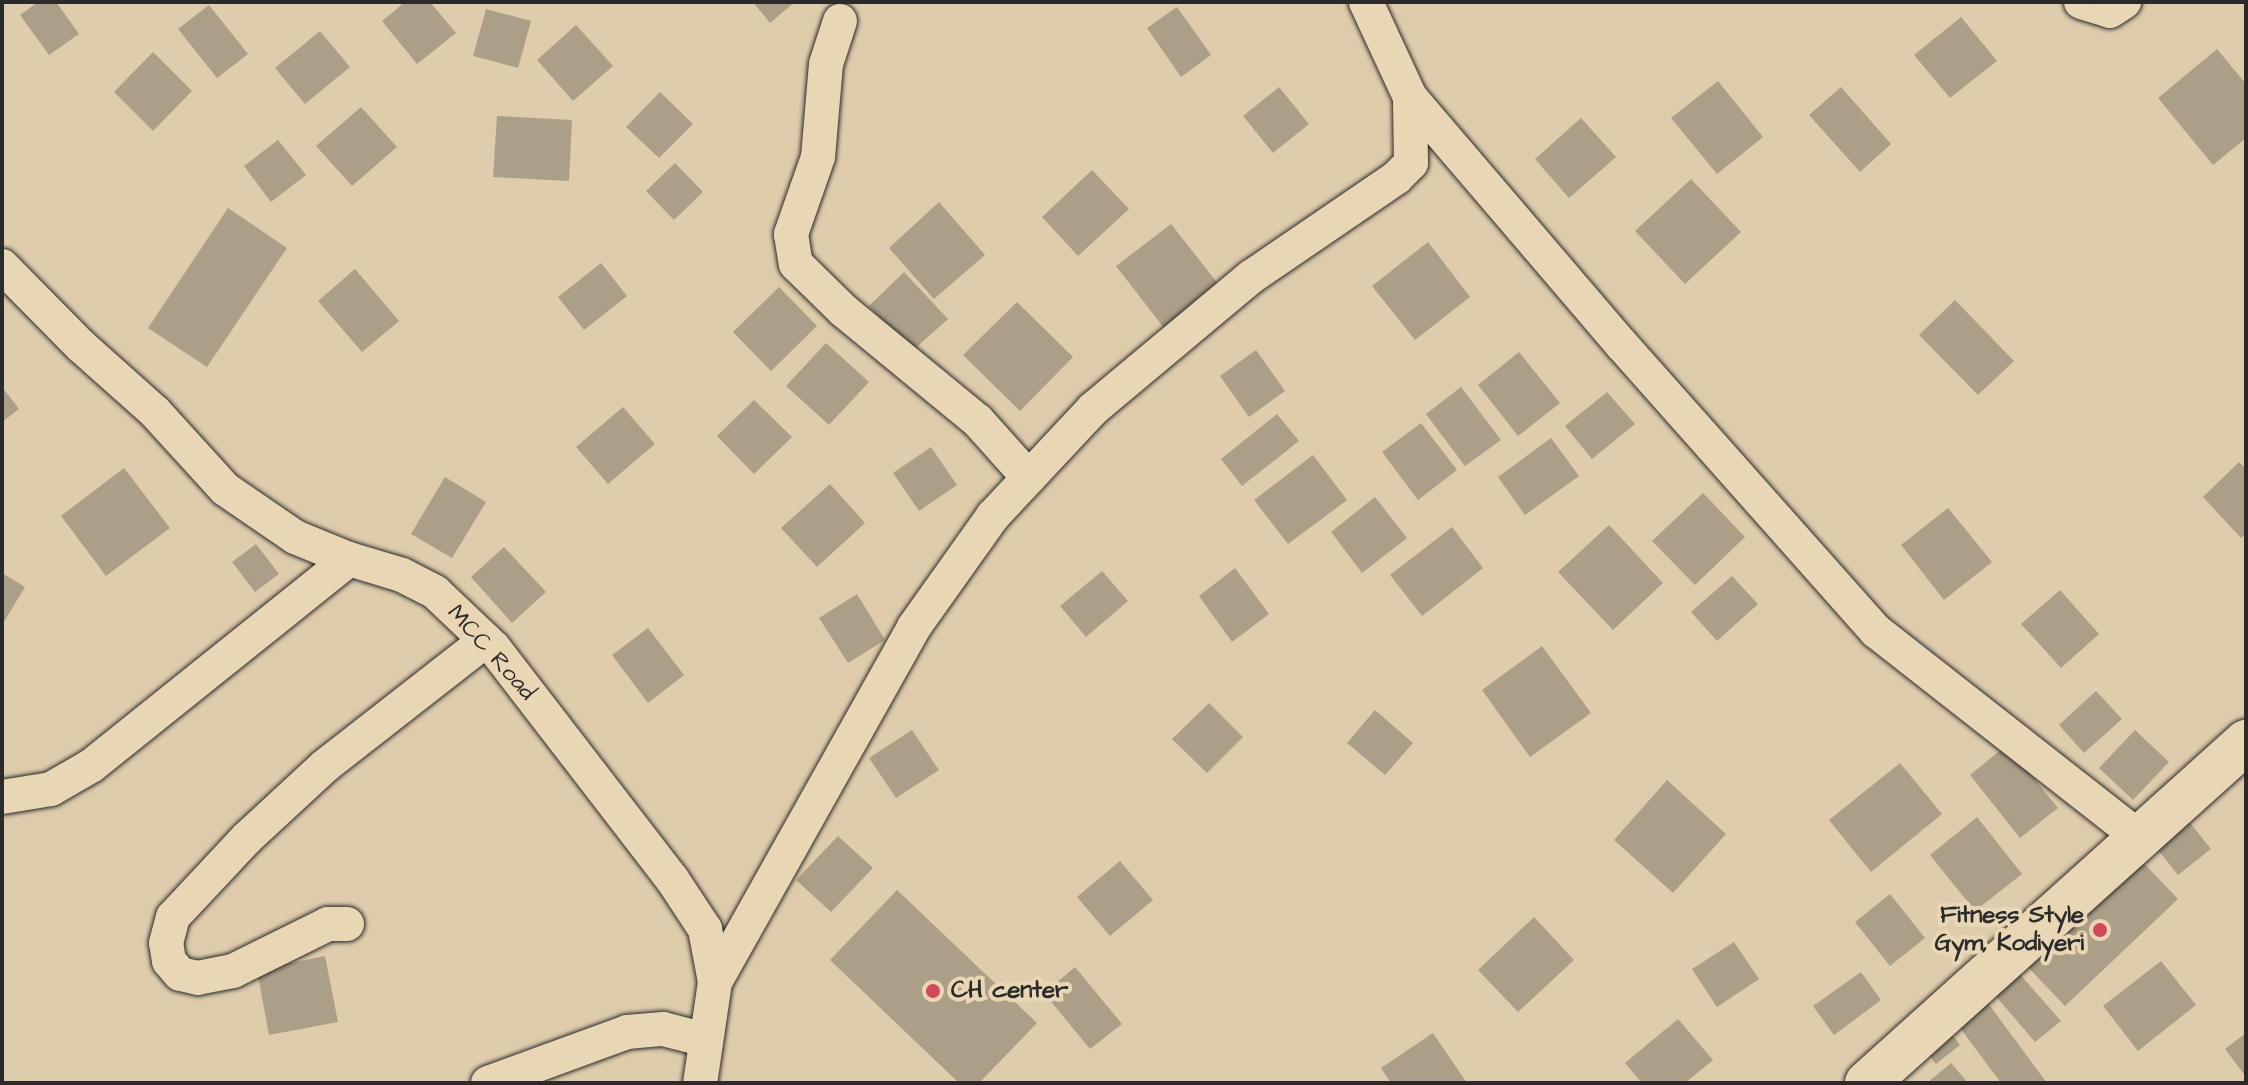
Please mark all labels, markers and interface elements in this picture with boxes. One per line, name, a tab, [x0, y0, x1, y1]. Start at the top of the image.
street label: MCC Road	[441, 599, 541, 707]
place label: Fitness Style Gym, Kodiyeri	[1935, 902, 2084, 958]
marker: Fitness Style Gym, Kodiyeri	[2091, 921, 2109, 939]
place label: CH center	[951, 977, 1068, 1005]
marker: CH center	[922, 980, 944, 1002]

